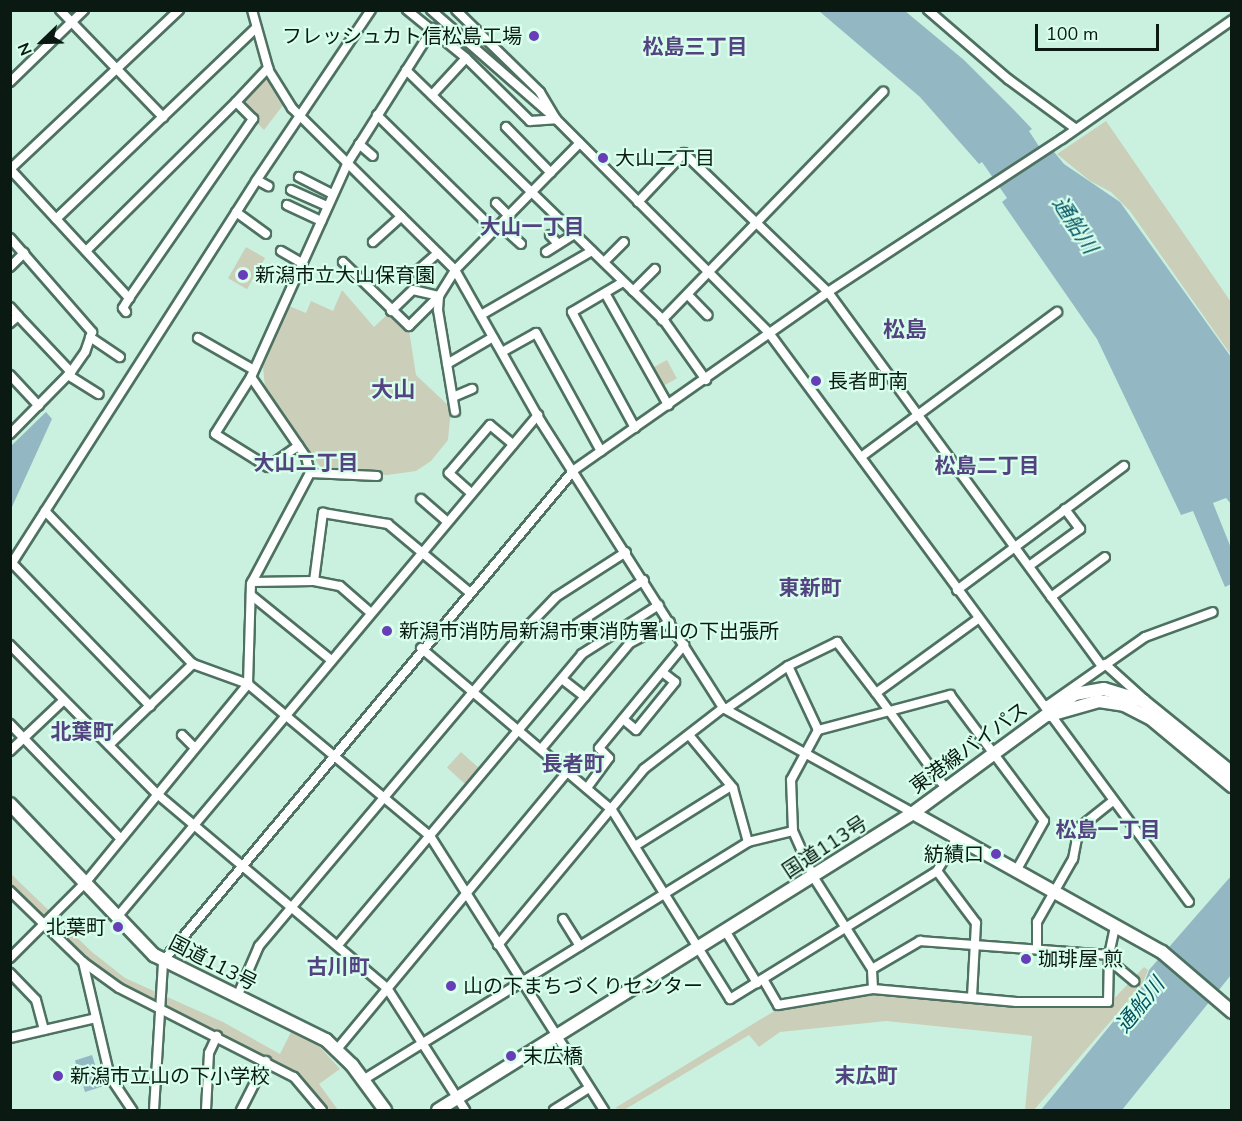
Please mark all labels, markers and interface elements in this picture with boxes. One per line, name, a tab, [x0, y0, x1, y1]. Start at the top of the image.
north arrow	[12, 12, 72, 72]
scale bar	[1038, 12, 1162, 50]
text: 100 m	[1046, 22, 1098, 46]
place label: フレッシュカト信松島工場	[282, 24, 522, 48]
marker: フレッシュカト信松島工場	[527, 29, 541, 43]
district label: 松島三丁目	[643, 34, 747, 60]
text: N	[13, 39, 38, 59]
place label: 大山二丁目	[615, 146, 715, 170]
marker: 大山二丁目	[596, 151, 610, 165]
water label: 通船川	[1047, 192, 1103, 258]
district label: 大山一丁目	[480, 214, 584, 240]
place label: 新潟市立大山保育園	[255, 263, 435, 287]
marker: 新潟市立大山保育園	[236, 268, 250, 282]
district label: 松島	[883, 318, 927, 344]
place label: 長者町南	[828, 369, 908, 393]
marker: 長者町南	[809, 374, 823, 388]
district label: 大山	[371, 378, 415, 404]
district label: 大山二丁目	[254, 450, 358, 476]
district label: 松島二丁目	[935, 453, 1039, 479]
district label: 東新町	[779, 575, 841, 601]
place label: 新潟市消防局新潟市東消防署山の下出張所	[399, 619, 779, 643]
marker: 新潟市消防局新潟市東消防署山の下出張所	[380, 624, 394, 638]
street label: 東港線バイパス	[905, 697, 1033, 799]
district label: 北葉町	[51, 719, 113, 745]
district label: 長者町	[542, 751, 604, 777]
street label: 国道113号	[778, 811, 872, 883]
district label: 松島一丁目	[1056, 817, 1160, 843]
place label: 紡績口	[924, 842, 984, 866]
marker: 紡績口	[989, 847, 1003, 861]
place label: 北葉町	[46, 915, 106, 939]
marker: 北葉町	[111, 920, 125, 934]
street label: 国道113号	[165, 931, 261, 995]
place label: 珈琲屋 煎	[1038, 947, 1123, 971]
marker: 珈琲屋 煎	[1019, 952, 1033, 966]
district label: 古川町	[307, 954, 369, 980]
water label: 通船川	[1110, 973, 1170, 1037]
place label: 山の下まちづくりセンター	[463, 974, 703, 998]
marker: 山の下まちづくりセンター	[444, 979, 458, 993]
place label: 末広橋	[523, 1044, 583, 1068]
marker: 末広橋	[504, 1049, 518, 1063]
district label: 末広町	[835, 1063, 897, 1089]
place label: 新潟市立山の下小学校	[70, 1064, 270, 1088]
marker: 新潟市立山の下小学校	[51, 1069, 65, 1083]

